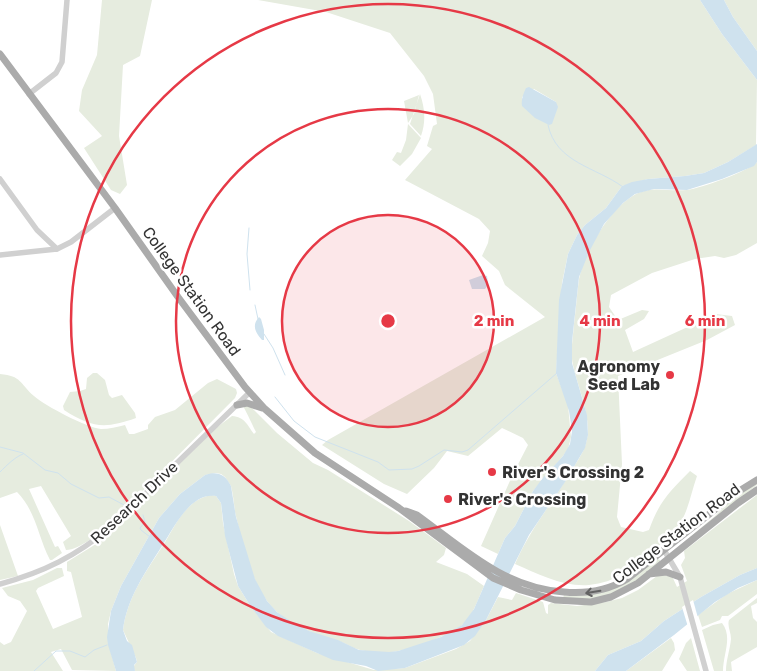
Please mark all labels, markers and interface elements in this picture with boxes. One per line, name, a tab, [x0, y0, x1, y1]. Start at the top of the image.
street label: College Station Road	[138, 223, 245, 360]
centre of rings	[379, 312, 397, 330]
text: 2 min	[474, 312, 514, 330]
text: 4 min	[579, 312, 621, 330]
text: 6 min	[685, 312, 725, 330]
place label: Agronomy Seed Lab	[578, 357, 660, 394]
marker: Agronomy Seed Lab	[664, 369, 676, 381]
street label: Research Drive	[87, 457, 182, 548]
place label: River's Crossing 2	[502, 463, 644, 482]
marker: River's Crossing 2	[486, 466, 498, 478]
street label: College Station Road	[609, 479, 744, 588]
place label: River's Crossing	[458, 490, 586, 509]
marker: River's Crossing	[442, 493, 454, 505]
one-way arrow	[585, 587, 601, 597]

